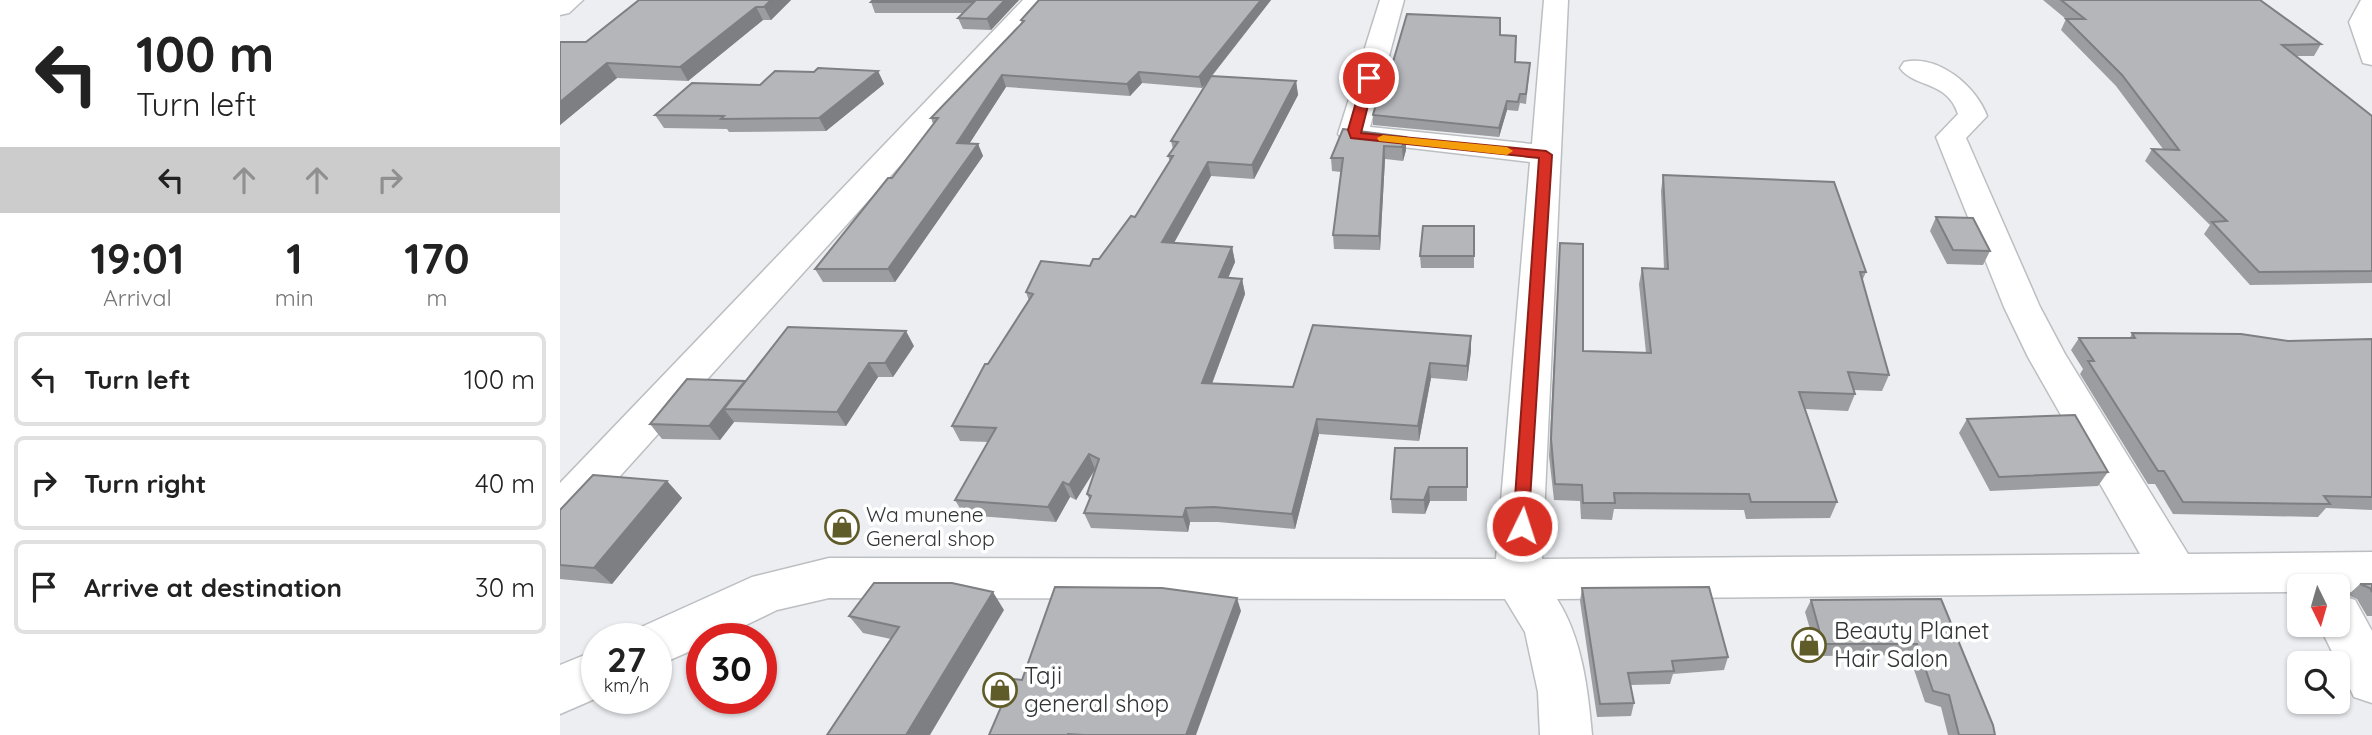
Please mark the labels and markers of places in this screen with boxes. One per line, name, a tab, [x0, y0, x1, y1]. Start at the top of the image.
pin	[1339, 48, 1399, 108]
place label: Wa munene General shop	[866, 501, 995, 551]
shop icon: Wa munene General shop	[823, 508, 861, 546]
place label: Beauty Planet Hair Salon	[1834, 615, 1989, 673]
shop icon: Beauty Planet Hair Salon	[1790, 626, 1828, 664]
place label: Taji general shop	[1024, 660, 1169, 718]
shop icon: Taji general shop	[981, 671, 1019, 709]

